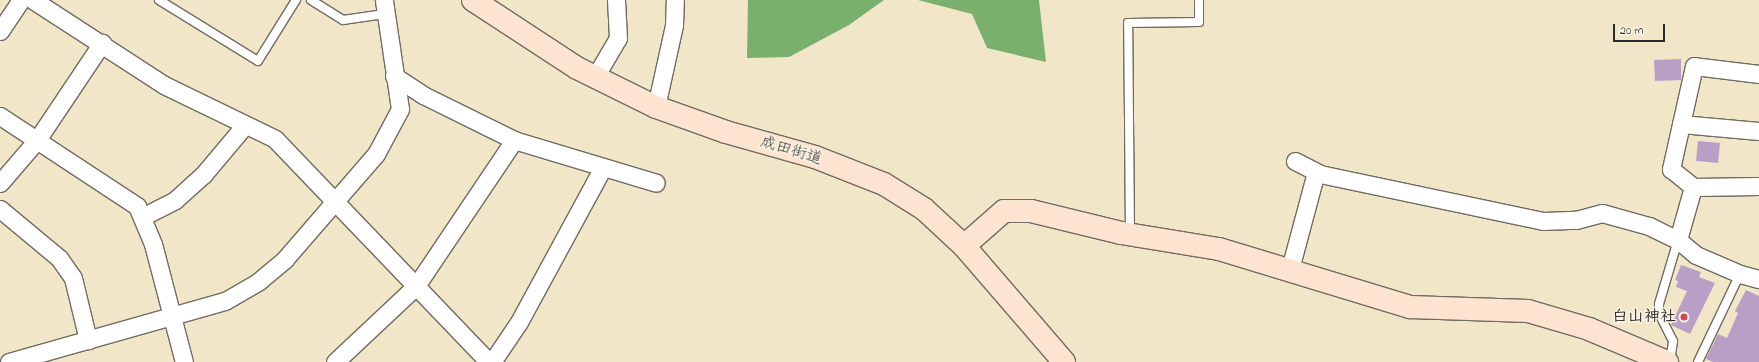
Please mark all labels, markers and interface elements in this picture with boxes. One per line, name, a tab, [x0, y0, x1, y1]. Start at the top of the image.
scale bar	[1615, 16, 1667, 42]
text: 20 m	[1620, 22, 1643, 40]
street label: 成田街道	[758, 132, 824, 170]
place label: 白山神社	[1612, 307, 1676, 327]
marker: 白山神社	[1679, 312, 1689, 322]

